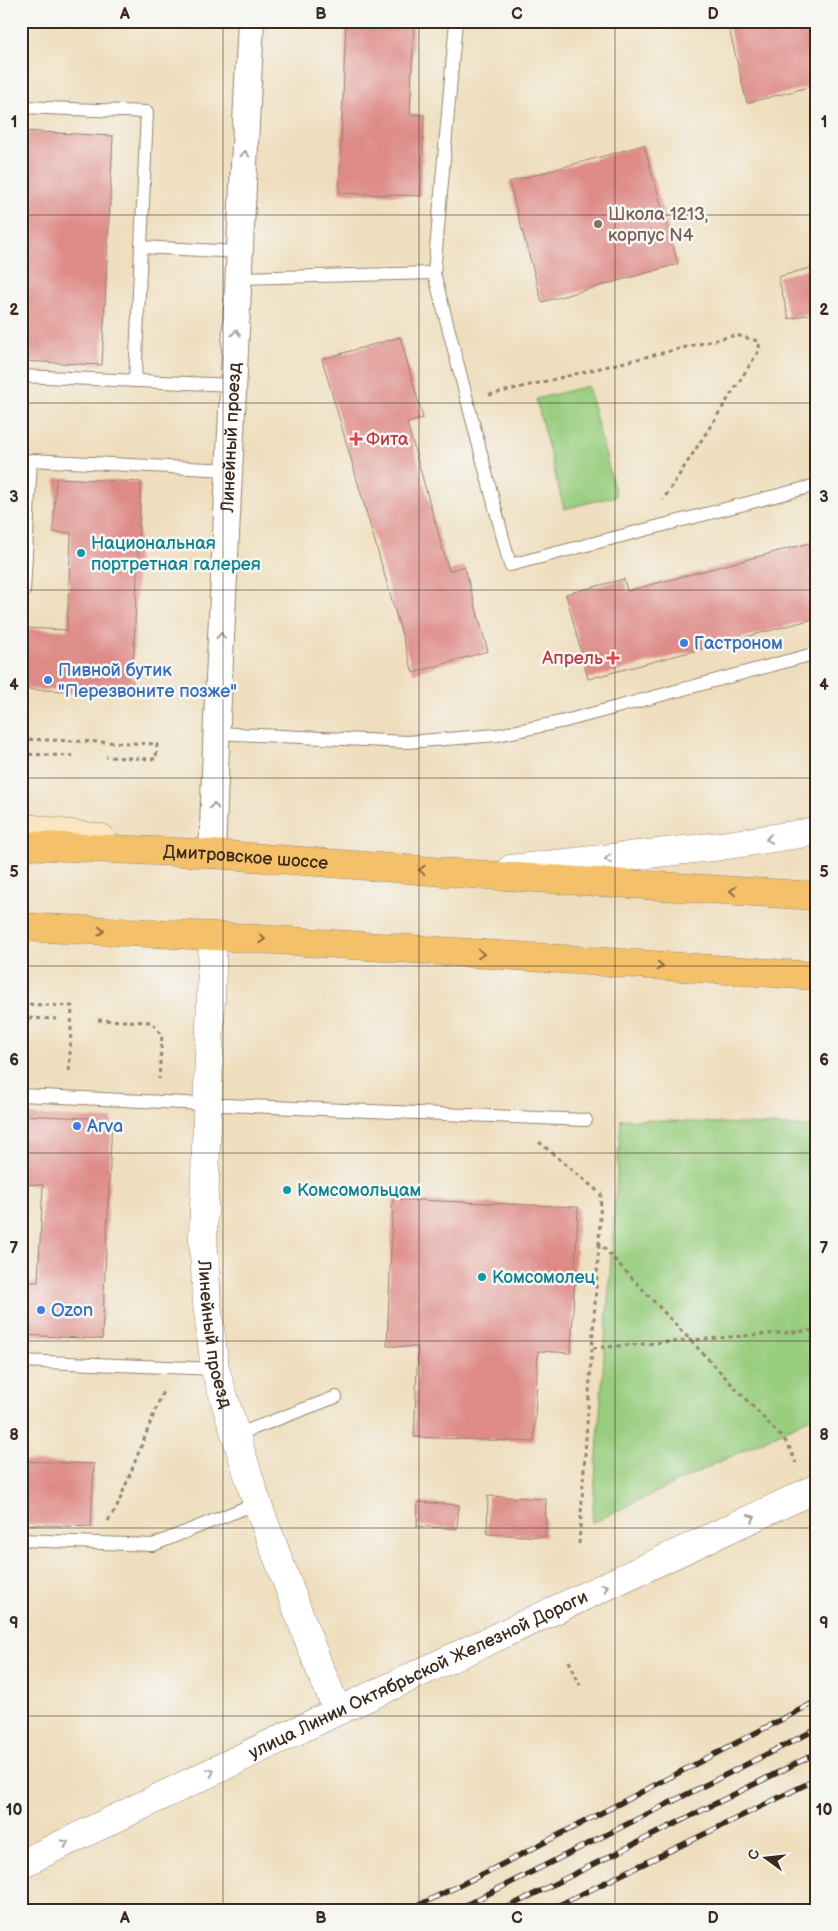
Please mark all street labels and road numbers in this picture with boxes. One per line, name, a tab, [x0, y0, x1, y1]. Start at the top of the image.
street label: Линейный проезд	[217, 362, 245, 514]
street label: Дмитровское шоссе	[163, 841, 329, 873]
street label: Линейный проезд	[194, 1258, 237, 1411]
street label: улица Линии Октябрьской Железной Дороги	[245, 1586, 591, 1763]

